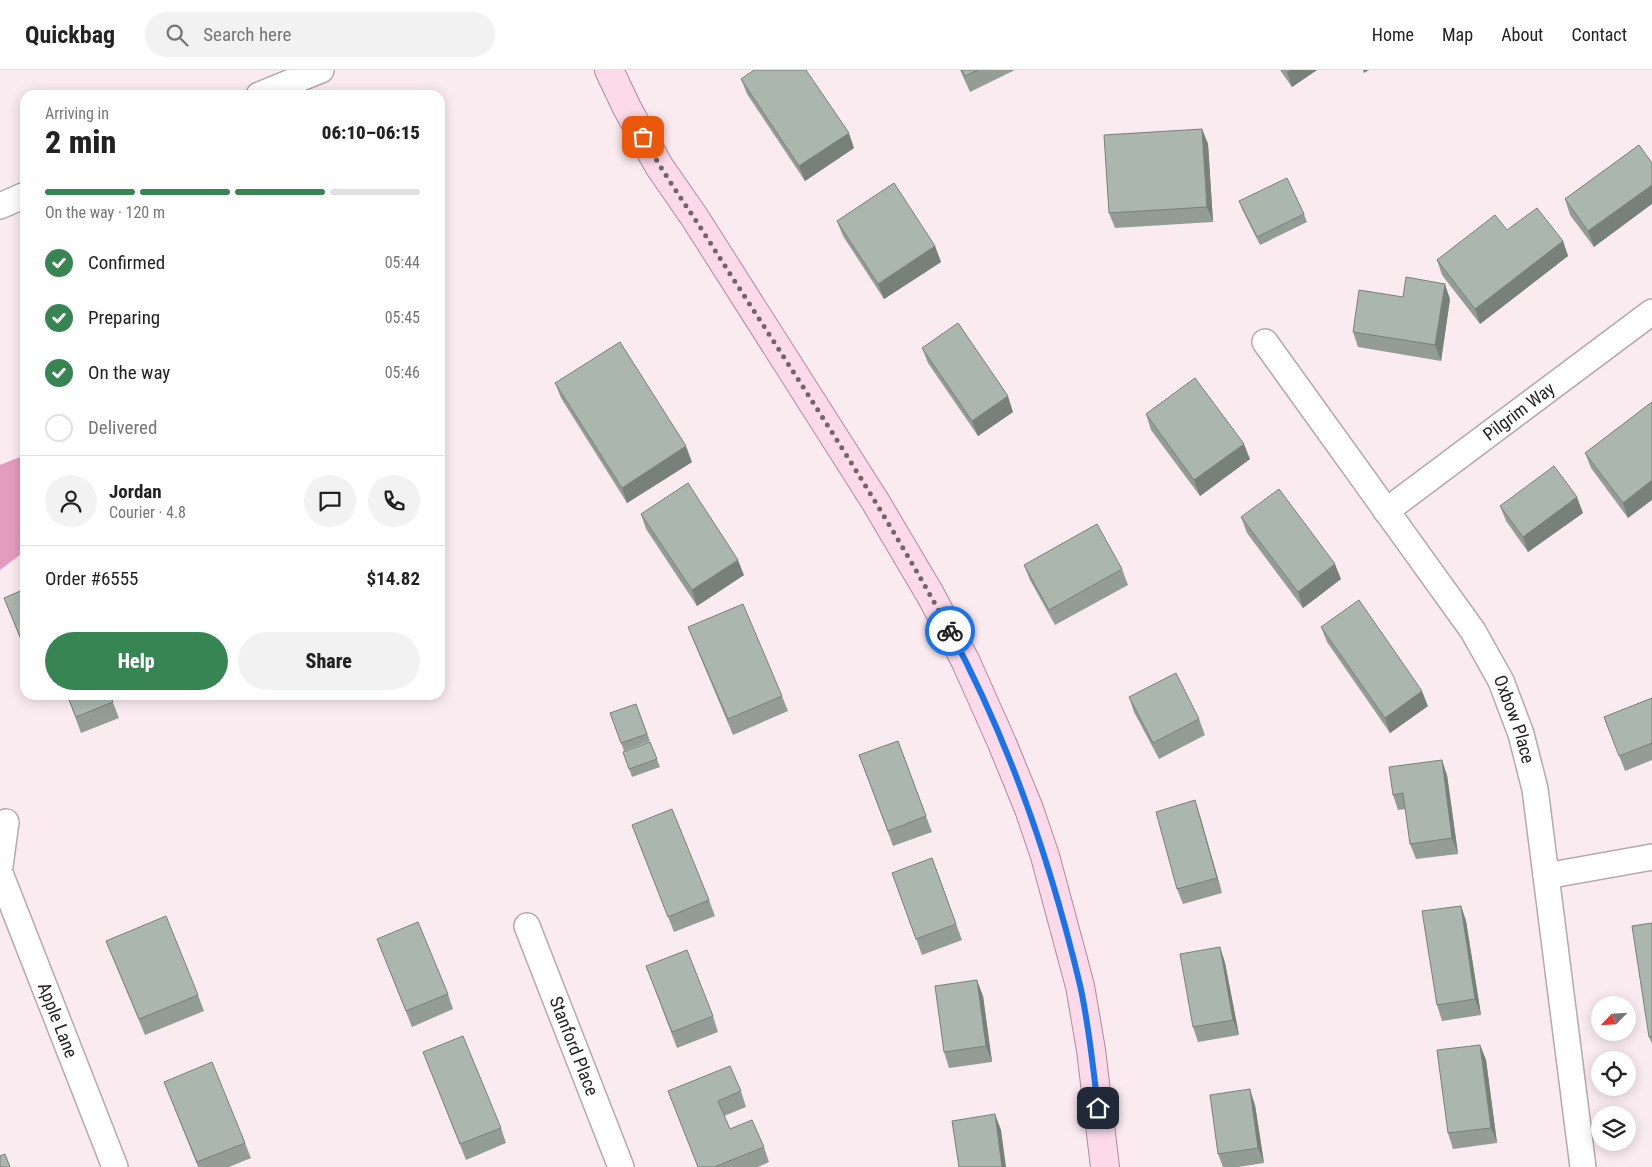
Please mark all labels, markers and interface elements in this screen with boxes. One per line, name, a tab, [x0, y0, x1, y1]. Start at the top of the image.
search box	[145, 12, 495, 57]
text: Quickbag	[25, 21, 115, 49]
icon: search	[163, 21, 191, 49]
text: Search here	[203, 23, 292, 46]
text: Home	[1372, 24, 1414, 45]
text: Map	[1442, 24, 1473, 45]
text: About	[1501, 24, 1543, 45]
text: Contact	[1571, 24, 1627, 45]
text: Arriving in	[45, 104, 109, 123]
pin	[622, 116, 664, 158]
text: 06:10–06:15	[322, 121, 420, 144]
text: 2 min	[45, 123, 116, 161]
icon: bag	[629, 123, 657, 151]
text: On the way · 120 m	[45, 203, 165, 222]
icon: check	[45, 249, 73, 277]
text: Confirmed	[88, 251, 165, 274]
text: 05:44	[385, 253, 420, 272]
icon: check	[45, 304, 73, 332]
text: Preparing	[88, 306, 160, 329]
text: 05:45	[385, 308, 420, 327]
icon: check	[45, 359, 73, 387]
text: On the way	[88, 361, 170, 384]
text: 05:46	[385, 363, 420, 382]
street label: Pilgrim Way	[1479, 377, 1559, 445]
text: Delivered	[88, 416, 157, 439]
button: person	[45, 475, 97, 527]
button: chat	[304, 475, 356, 527]
button: phone	[368, 475, 420, 527]
text: Jordan	[109, 480, 162, 503]
text: Courier · 4.8	[109, 503, 186, 522]
text: Order #6555	[45, 567, 138, 590]
text: $14.82	[366, 567, 420, 590]
courier	[925, 606, 975, 656]
icon: bike	[936, 617, 964, 645]
button: Help	[45, 632, 228, 690]
button: Share	[238, 632, 420, 690]
street label: Oxbow Place	[1490, 672, 1539, 766]
street label: Apple Lane	[34, 979, 82, 1061]
street label: Stanford Place	[546, 993, 603, 1099]
north arrow	[1591, 996, 1636, 1041]
map controls	[1591, 996, 1636, 1151]
button: locate	[1591, 1051, 1636, 1096]
pin	[1077, 1087, 1119, 1129]
icon: home	[1084, 1094, 1112, 1122]
button: layers	[1591, 1106, 1636, 1151]

